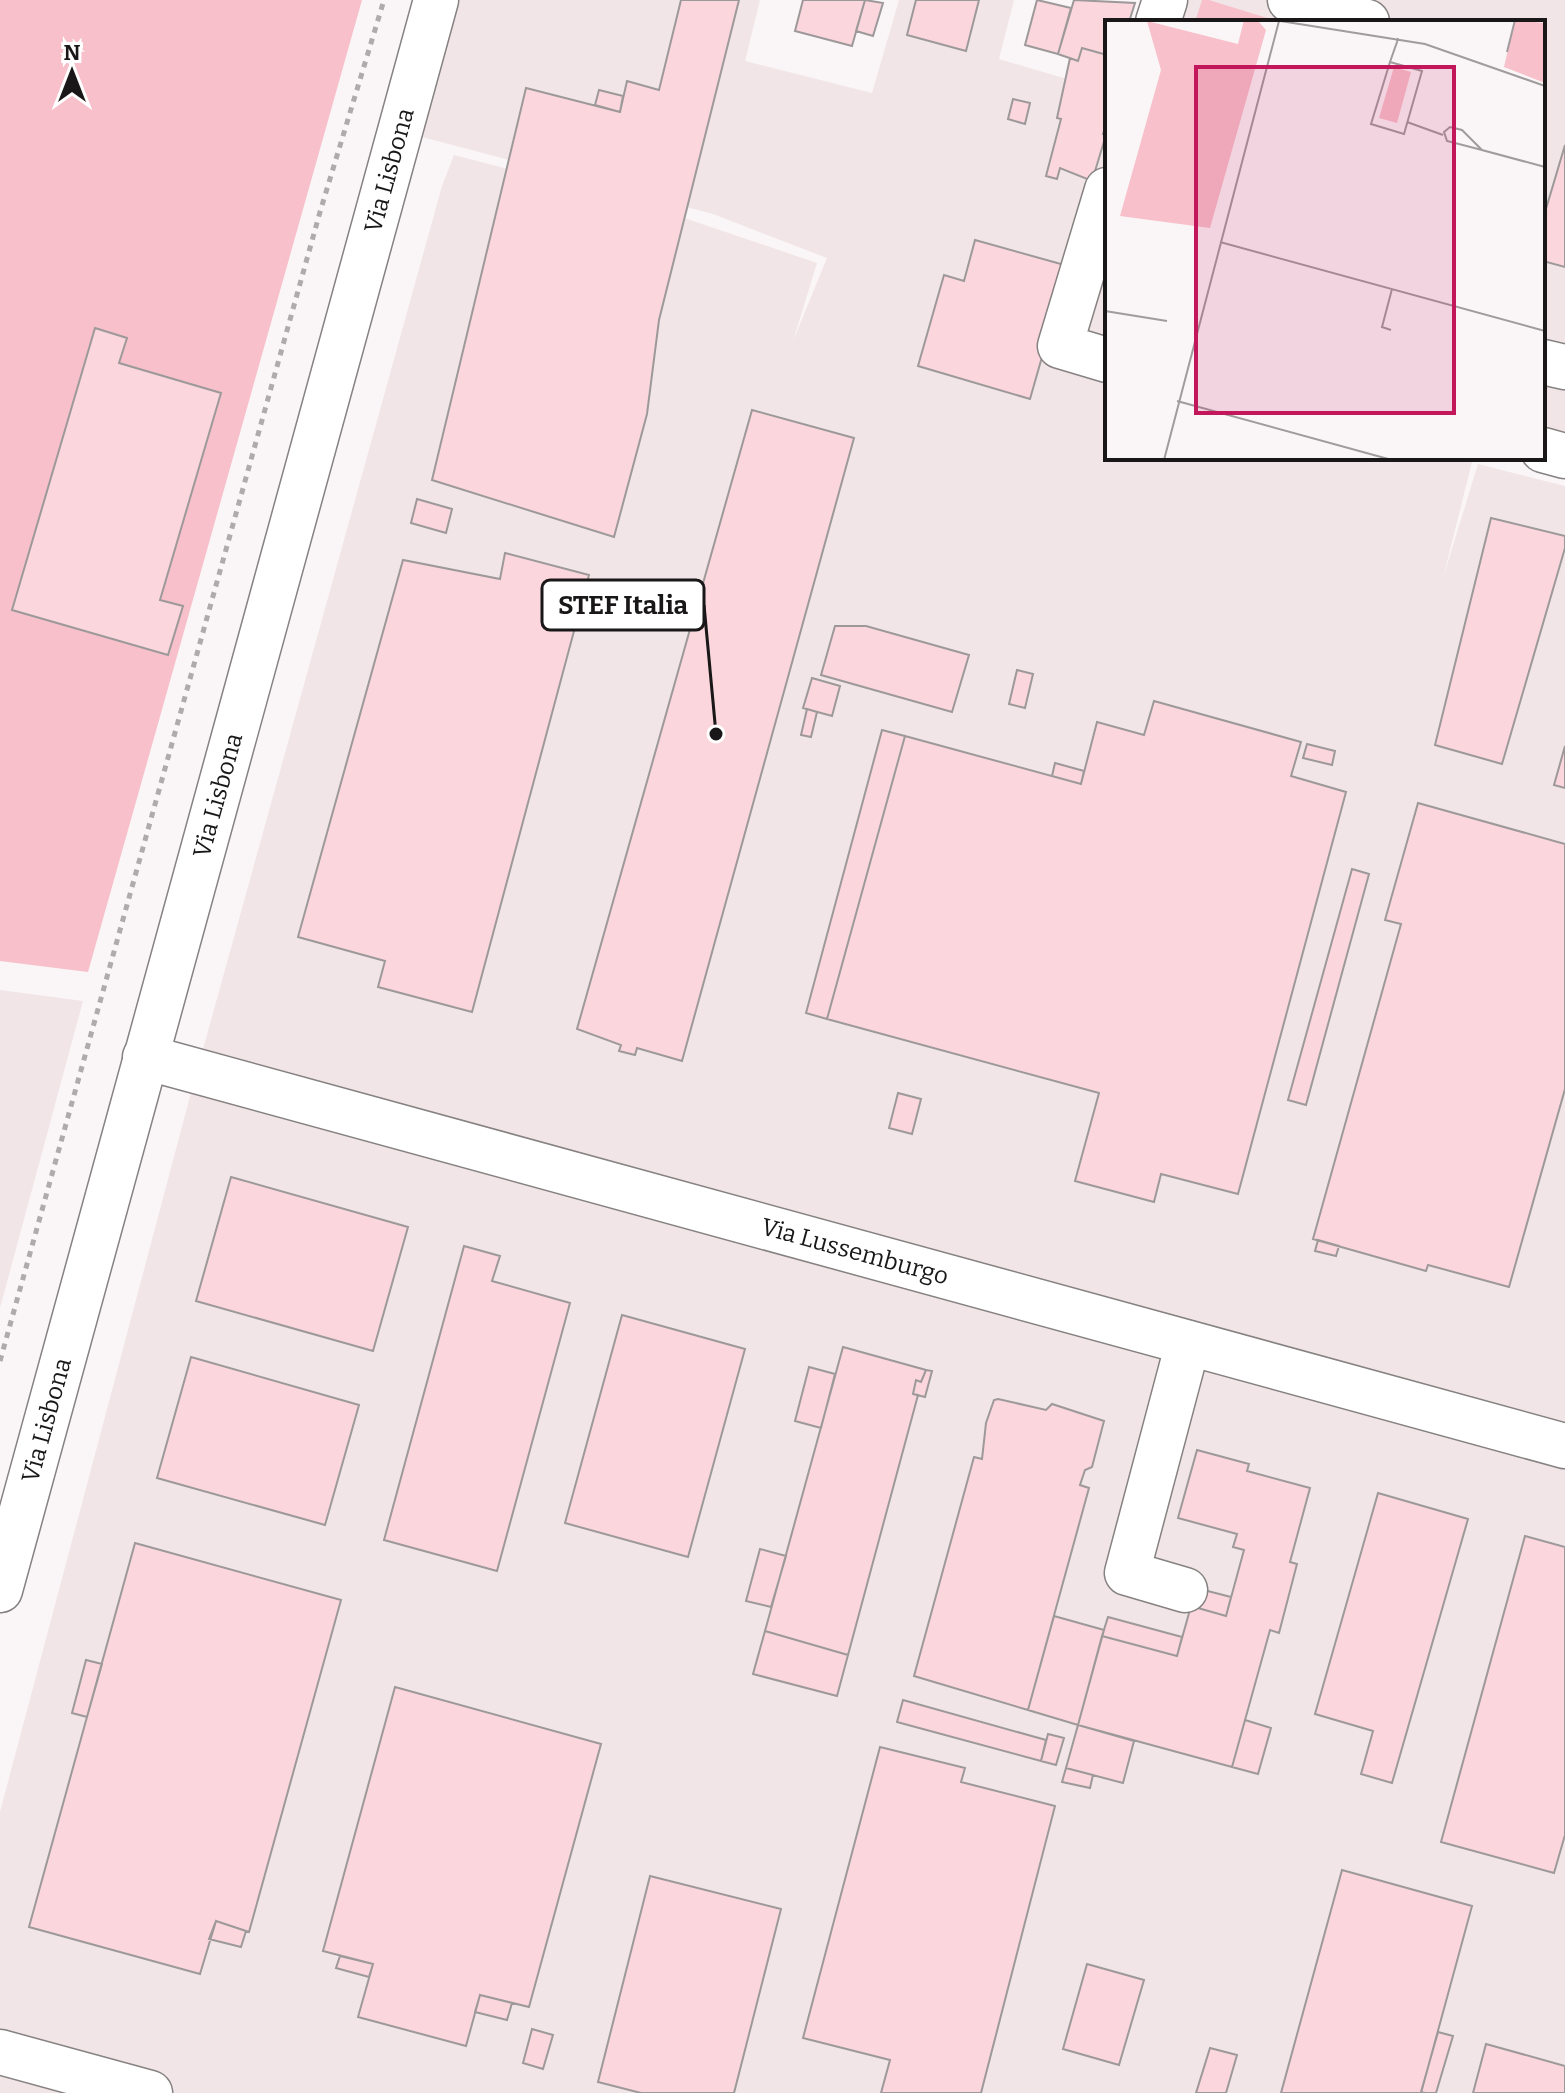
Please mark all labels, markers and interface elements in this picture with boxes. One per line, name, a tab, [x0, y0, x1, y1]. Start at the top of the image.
inset map	[1105, 20, 1545, 460]
north arrow	[32, 32, 112, 112]
text: N	[64, 39, 81, 66]
street label: Via Lisbona	[359, 105, 420, 236]
callout: STEF Italia	[542, 580, 704, 630]
text: STEF Italia	[558, 590, 689, 621]
street label: Via Lisbona	[187, 730, 248, 861]
street label: Via Lussemburgo	[758, 1212, 952, 1290]
street label: Via Lisbona	[16, 1355, 77, 1486]

